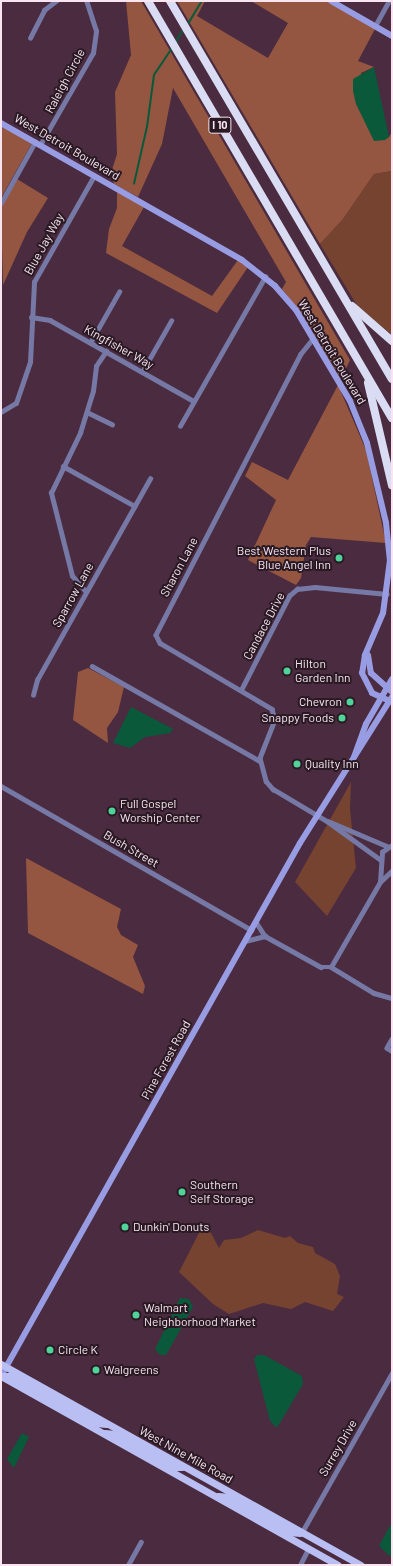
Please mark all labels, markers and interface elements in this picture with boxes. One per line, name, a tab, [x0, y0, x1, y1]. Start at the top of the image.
street label: Raleigh Circle	[42, 46, 88, 116]
street label: West Detroit Boulevard	[12, 111, 122, 183]
road number: I 10	[208, 116, 232, 134]
street label: Blue Jay Way	[21, 211, 67, 277]
street label: West Detroit Boulevard	[295, 297, 369, 407]
street label: Kingfisher Way	[82, 322, 156, 372]
street label: Sharon Lane	[157, 535, 201, 599]
place label: Best Western Plus Blue Angel Inn	[237, 544, 331, 572]
marker: Best Western Plus Blue Angel Inn	[334, 553, 344, 563]
street label: Sparrow Lane	[49, 560, 97, 630]
street label: Candace Drive	[240, 590, 288, 662]
place label: Hilton Garden Inn	[295, 657, 351, 685]
marker: Hilton Garden Inn	[282, 666, 292, 676]
place label: Chevron	[299, 695, 342, 709]
marker: Chevron	[345, 697, 355, 707]
place label: Snappy Foods	[262, 711, 334, 725]
marker: Snappy Foods	[337, 713, 347, 723]
place label: Quality Inn	[305, 757, 359, 771]
marker: Quality Inn	[292, 759, 302, 769]
place label: Full Gospel Worship Center	[120, 797, 200, 825]
marker: Full Gospel Worship Center	[107, 806, 117, 816]
street label: Bush Street	[101, 827, 161, 871]
street label: Pine Forest Road	[138, 1018, 194, 1102]
place label: Southern Self Storage	[190, 1178, 254, 1206]
marker: Southern Self Storage	[177, 1187, 187, 1197]
place label: Dunkin' Donuts	[133, 1220, 209, 1234]
marker: Dunkin' Donuts	[120, 1222, 130, 1232]
place label: Walmart Neighborhood Market	[144, 1301, 256, 1329]
marker: Walmart Neighborhood Market	[131, 1310, 141, 1320]
place label: Circle K	[58, 1343, 98, 1357]
marker: Circle K	[45, 1345, 55, 1355]
place label: Walgreens	[104, 1363, 159, 1377]
marker: Walgreens	[91, 1365, 101, 1375]
street label: Surrey Drive	[316, 1417, 360, 1479]
street label: West Nine Mile Road	[137, 1423, 235, 1487]

